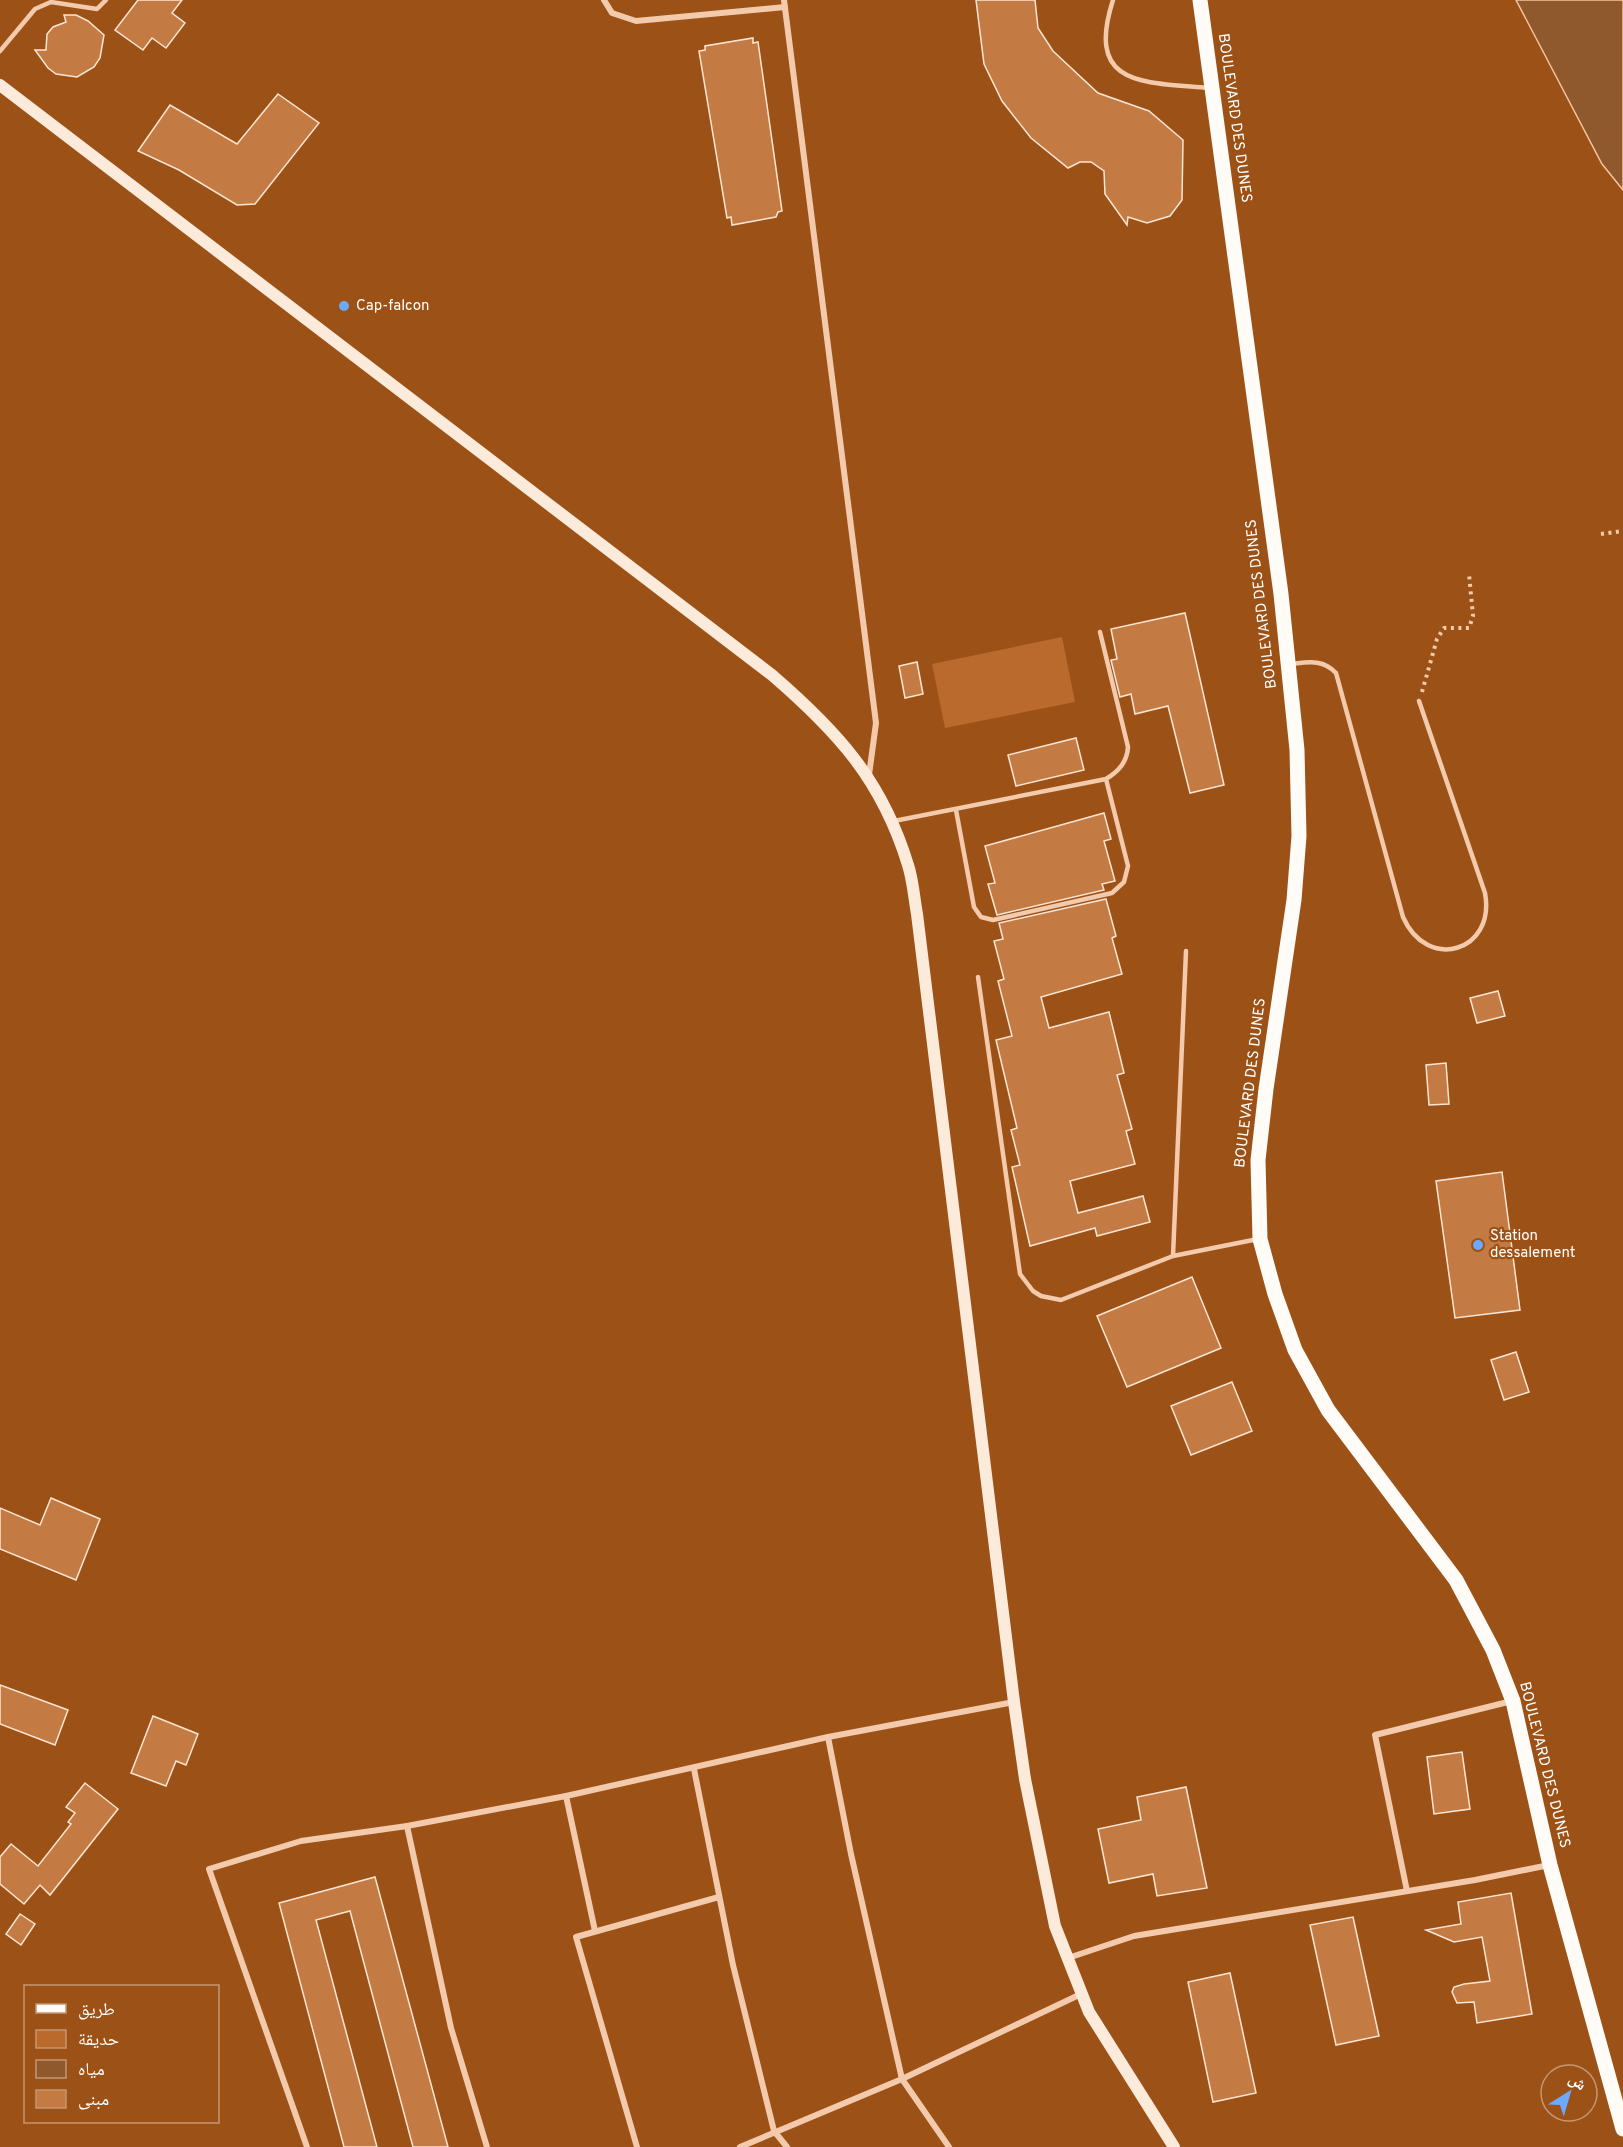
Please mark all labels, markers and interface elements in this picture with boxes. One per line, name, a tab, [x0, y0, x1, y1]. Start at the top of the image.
street label: BOULEVARD DES DUNES	[1213, 32, 1255, 204]
place label: Cap-falcon	[356, 297, 429, 316]
marker: Cap-falcon	[337, 299, 351, 313]
street label: BOULEVARD DES DUNES	[1242, 518, 1282, 690]
street label: BOULEVARD DES DUNES	[1231, 997, 1271, 1169]
place label: Station dessalement	[1490, 1227, 1575, 1263]
marker: Station dessalement	[1471, 1238, 1485, 1252]
street label: BOULEVARD DES DUNES	[1514, 1680, 1574, 1850]
legend	[24, 1985, 219, 2123]
text: طريق	[78, 1999, 115, 2022]
text: حديقة	[78, 2029, 119, 2052]
text: مياه	[78, 2059, 105, 2082]
north arrow	[1539, 2063, 1599, 2123]
text: ش	[1564, 2070, 1590, 2096]
text: مبنى	[78, 2089, 109, 2112]

